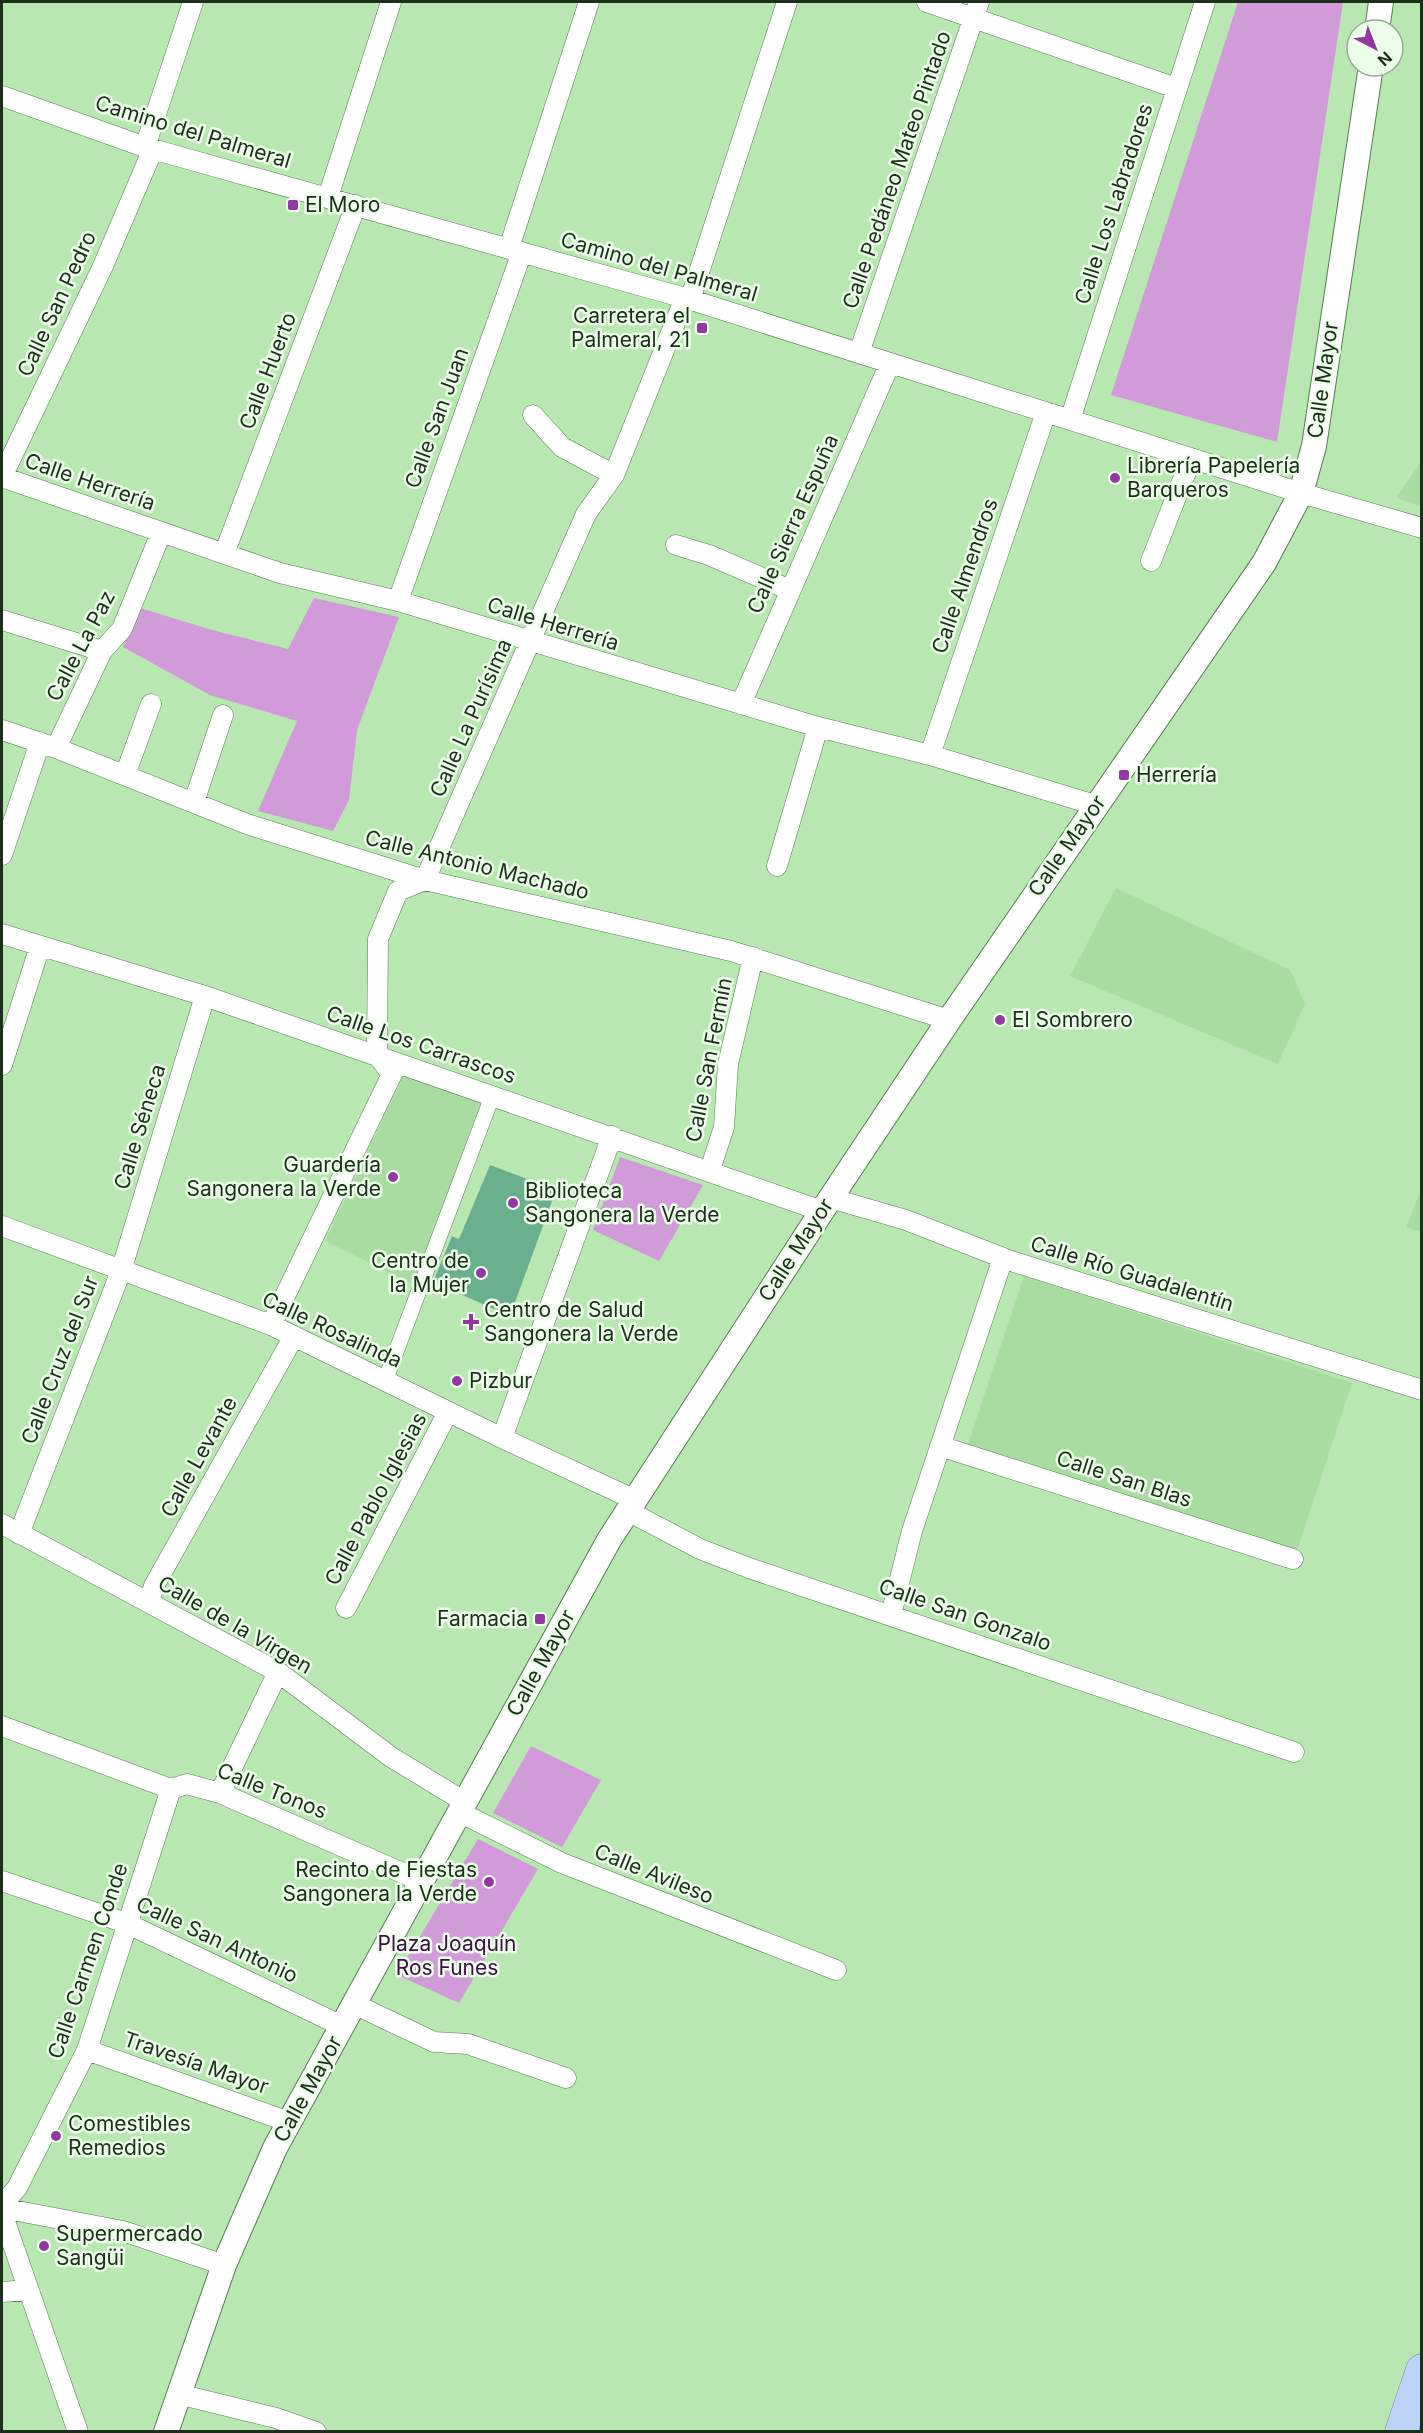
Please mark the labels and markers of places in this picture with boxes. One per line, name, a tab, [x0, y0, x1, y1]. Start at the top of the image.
place label: El Moro	[305, 192, 380, 217]
marker: El Moro	[286, 198, 300, 212]
place label: Carretera el Palmeral, 21	[571, 303, 690, 352]
marker: Carretera el Palmeral, 21	[695, 321, 709, 335]
place label: Librería Papelería Barqueros	[1127, 453, 1300, 502]
marker: Librería Papelería Barqueros	[1108, 471, 1122, 485]
place label: Herrería	[1136, 762, 1217, 787]
marker: Herrería	[1117, 768, 1131, 782]
place label: El Sombrero	[1012, 1007, 1133, 1032]
marker: El Sombrero	[993, 1013, 1007, 1027]
place label: Guardería Sangonera la Verde	[186, 1152, 381, 1201]
marker: Guardería Sangonera la Verde	[386, 1170, 400, 1184]
place label: Biblioteca Sangonera la Verde	[525, 1178, 720, 1227]
marker: Biblioteca Sangonera la Verde	[506, 1196, 520, 1210]
place label: Centro de la Mujer	[371, 1248, 469, 1297]
marker: Centro de la Mujer	[474, 1266, 488, 1280]
place label: Centro de Salud Sangonera la Verde	[484, 1297, 679, 1346]
marker: Centro de Salud Sangonera la Verde	[462, 1313, 480, 1331]
place label: Pizbur	[469, 1368, 532, 1393]
marker: Pizbur	[450, 1374, 464, 1388]
place label: Farmacia	[437, 1606, 528, 1631]
marker: Farmacia	[533, 1612, 547, 1626]
place label: Recinto de Fiestas Sangonera la Verde	[282, 1857, 477, 1906]
marker: Recinto de Fiestas Sangonera la Verde	[482, 1875, 496, 1889]
place label: Comestibles Remedios	[68, 2111, 191, 2160]
marker: Comestibles Remedios	[49, 2129, 63, 2143]
place label: Supermercado Sangüi	[56, 2221, 203, 2270]
marker: Supermercado Sangüi	[37, 2239, 51, 2253]

